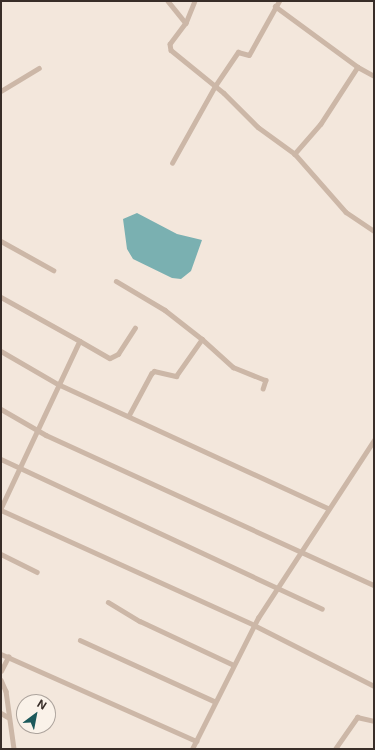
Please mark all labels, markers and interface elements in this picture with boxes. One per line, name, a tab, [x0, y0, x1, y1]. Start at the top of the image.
north arrow	[16, 694, 56, 734]
text: N	[35, 697, 49, 713]

